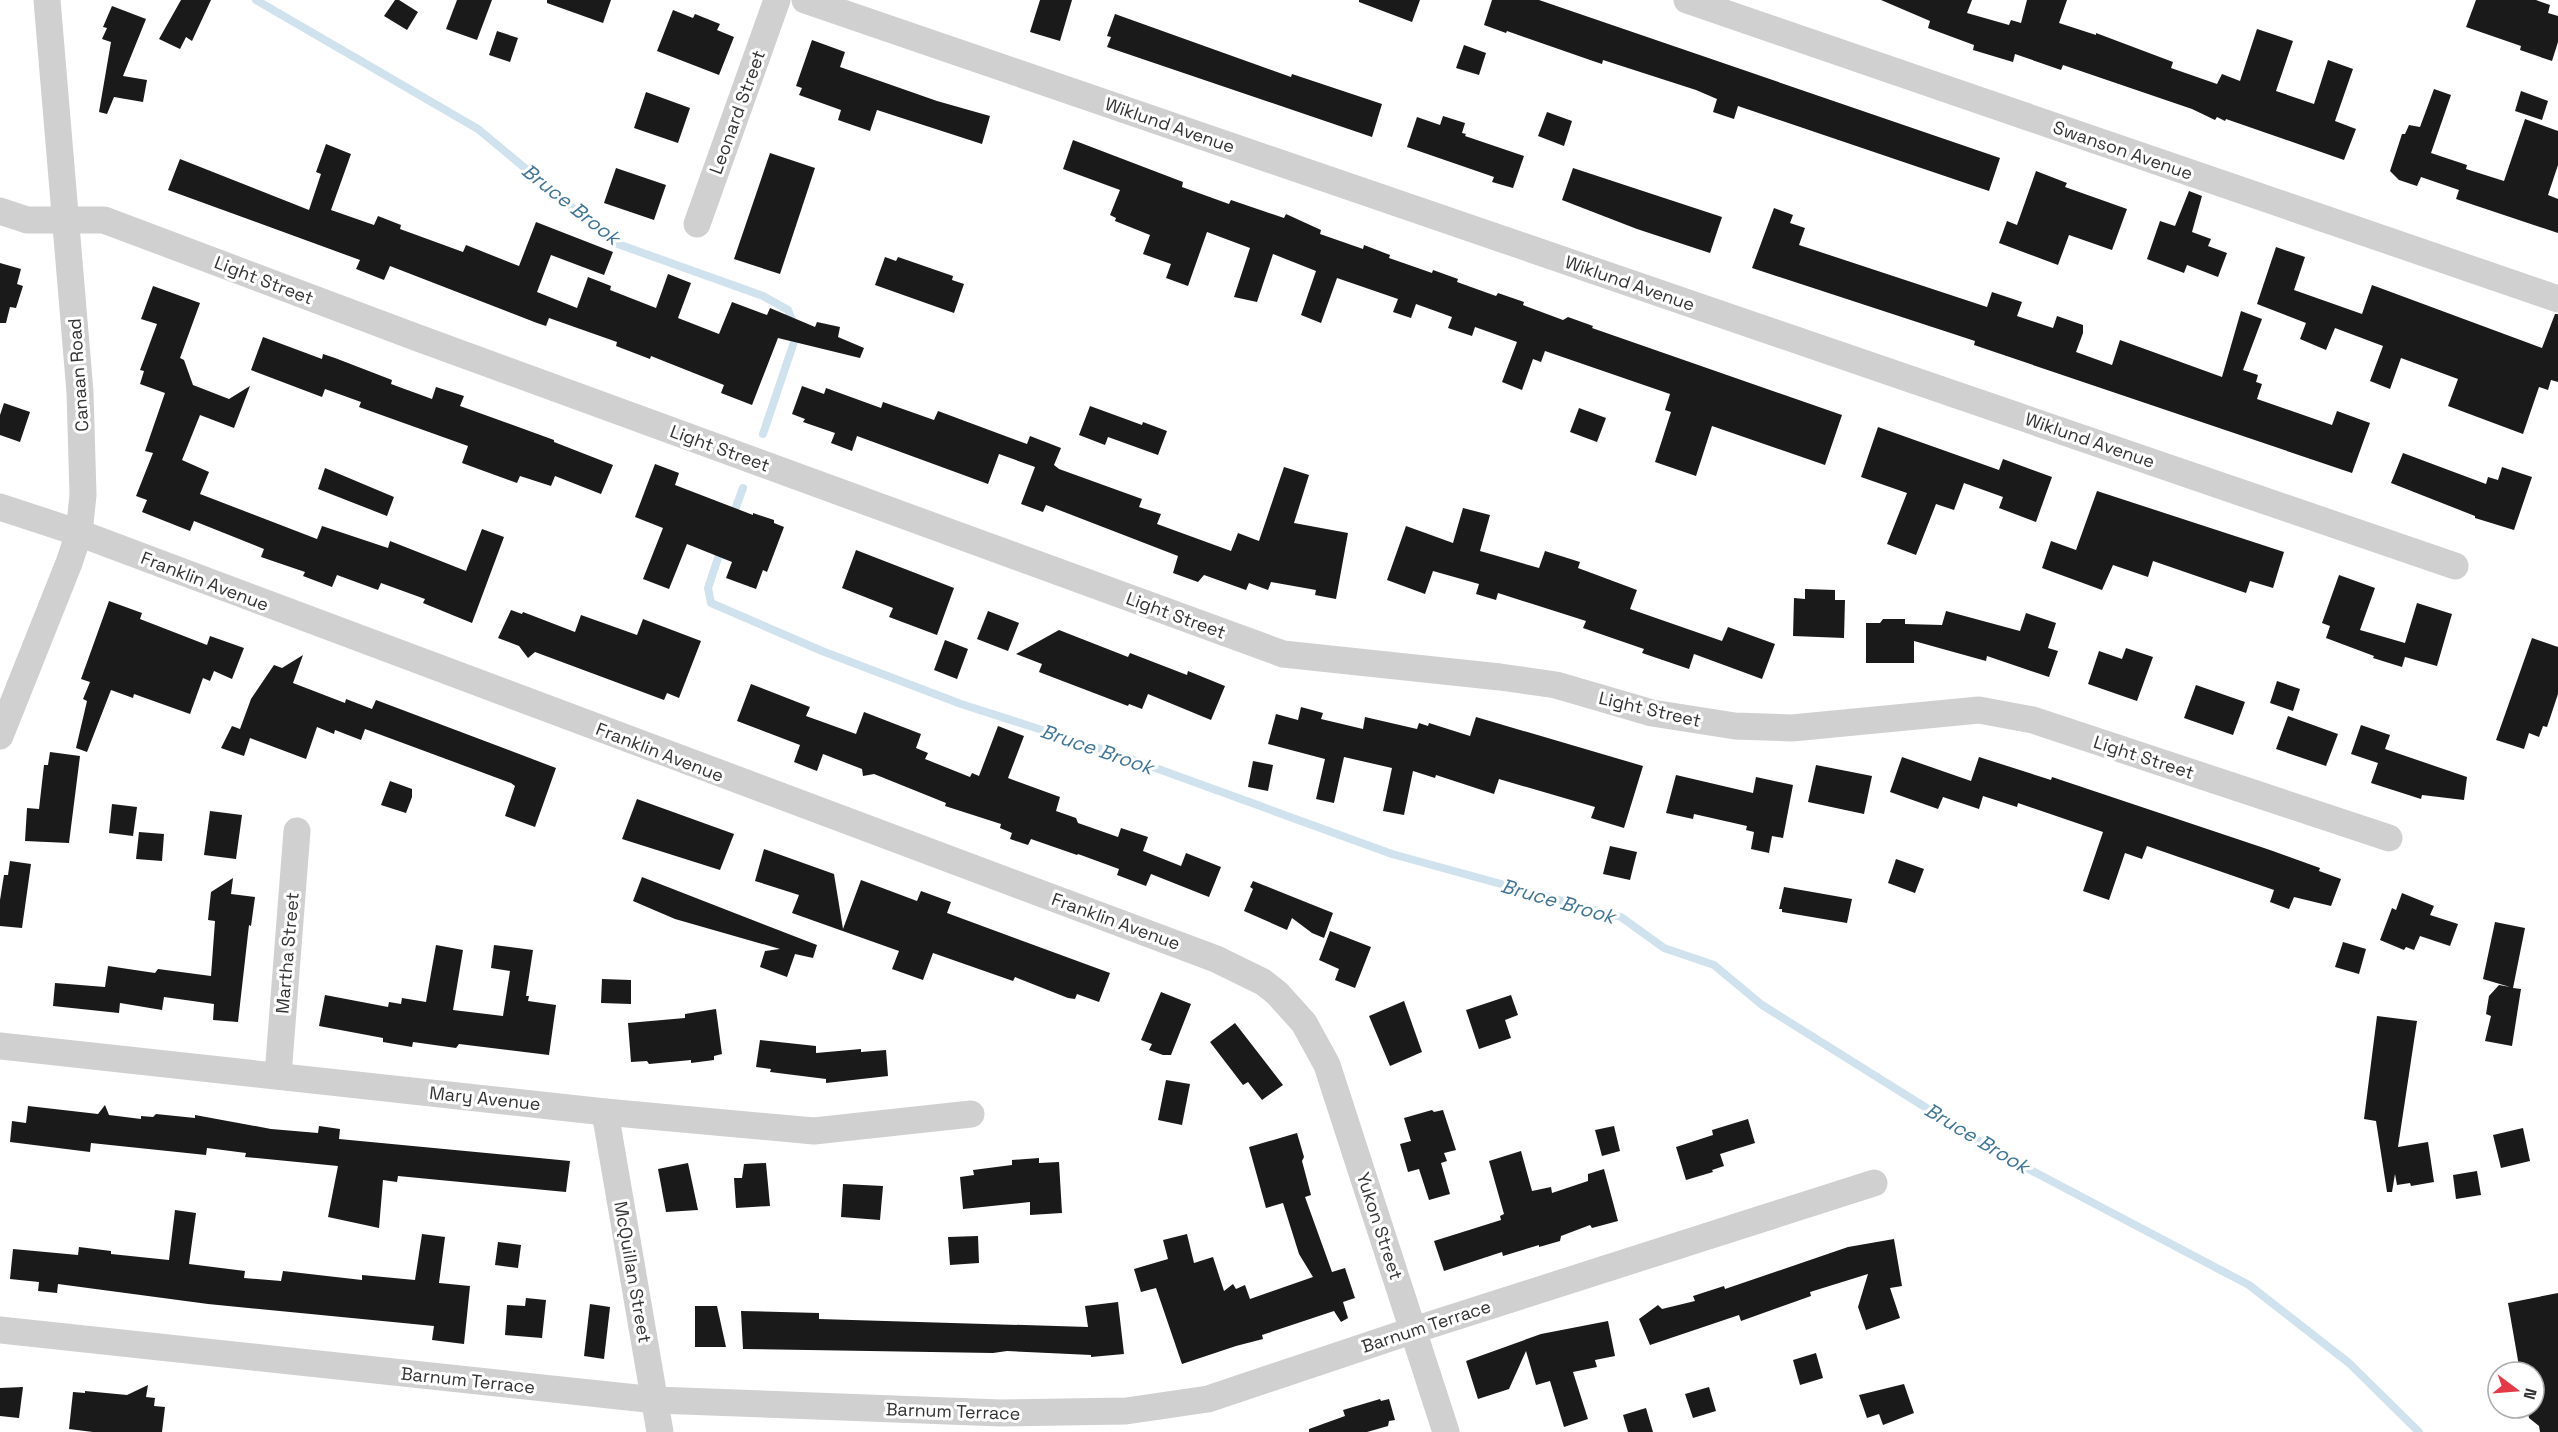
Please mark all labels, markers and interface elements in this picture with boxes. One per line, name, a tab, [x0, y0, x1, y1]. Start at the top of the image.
street label: Leonard Street	[704, 47, 770, 177]
street label: Wiklund Avenue	[1102, 92, 1238, 158]
street label: Swanson Avenue	[2050, 115, 2196, 185]
water label: Bruce Brook	[517, 157, 627, 252]
street label: Wiklund Avenue	[1562, 250, 1698, 316]
street label: Light Street	[211, 251, 317, 309]
street label: Canaan Road	[63, 318, 93, 432]
street label: Wiklund Avenue	[2022, 407, 2158, 473]
street label: Light Street	[667, 419, 773, 477]
street label: Franklin Avenue	[138, 546, 272, 616]
street label: Light Street	[1123, 586, 1229, 644]
street label: Light Street	[1597, 686, 1703, 732]
street label: Franklin Avenue	[593, 717, 727, 787]
water label: Bruce Brook	[1037, 718, 1159, 781]
street label: Light Street	[2091, 730, 2197, 784]
water label: Bruce Brook	[1498, 872, 1620, 930]
street label: Franklin Avenue	[1049, 887, 1183, 955]
street label: Martha Street	[270, 891, 304, 1015]
street label: Mary Avenue	[428, 1081, 542, 1115]
water label: Bruce Brook	[1920, 1097, 2036, 1181]
street label: Yukon Street	[1352, 1169, 1408, 1283]
street label: McQuillan Street	[609, 1199, 657, 1345]
street label: Barnum Terrace	[1358, 1294, 1494, 1358]
north arrow	[2486, 1360, 2546, 1420]
street label: Barnum Terrace	[400, 1362, 536, 1398]
text: N	[2518, 1386, 2542, 1402]
street label: Barnum Terrace	[885, 1397, 1021, 1425]

